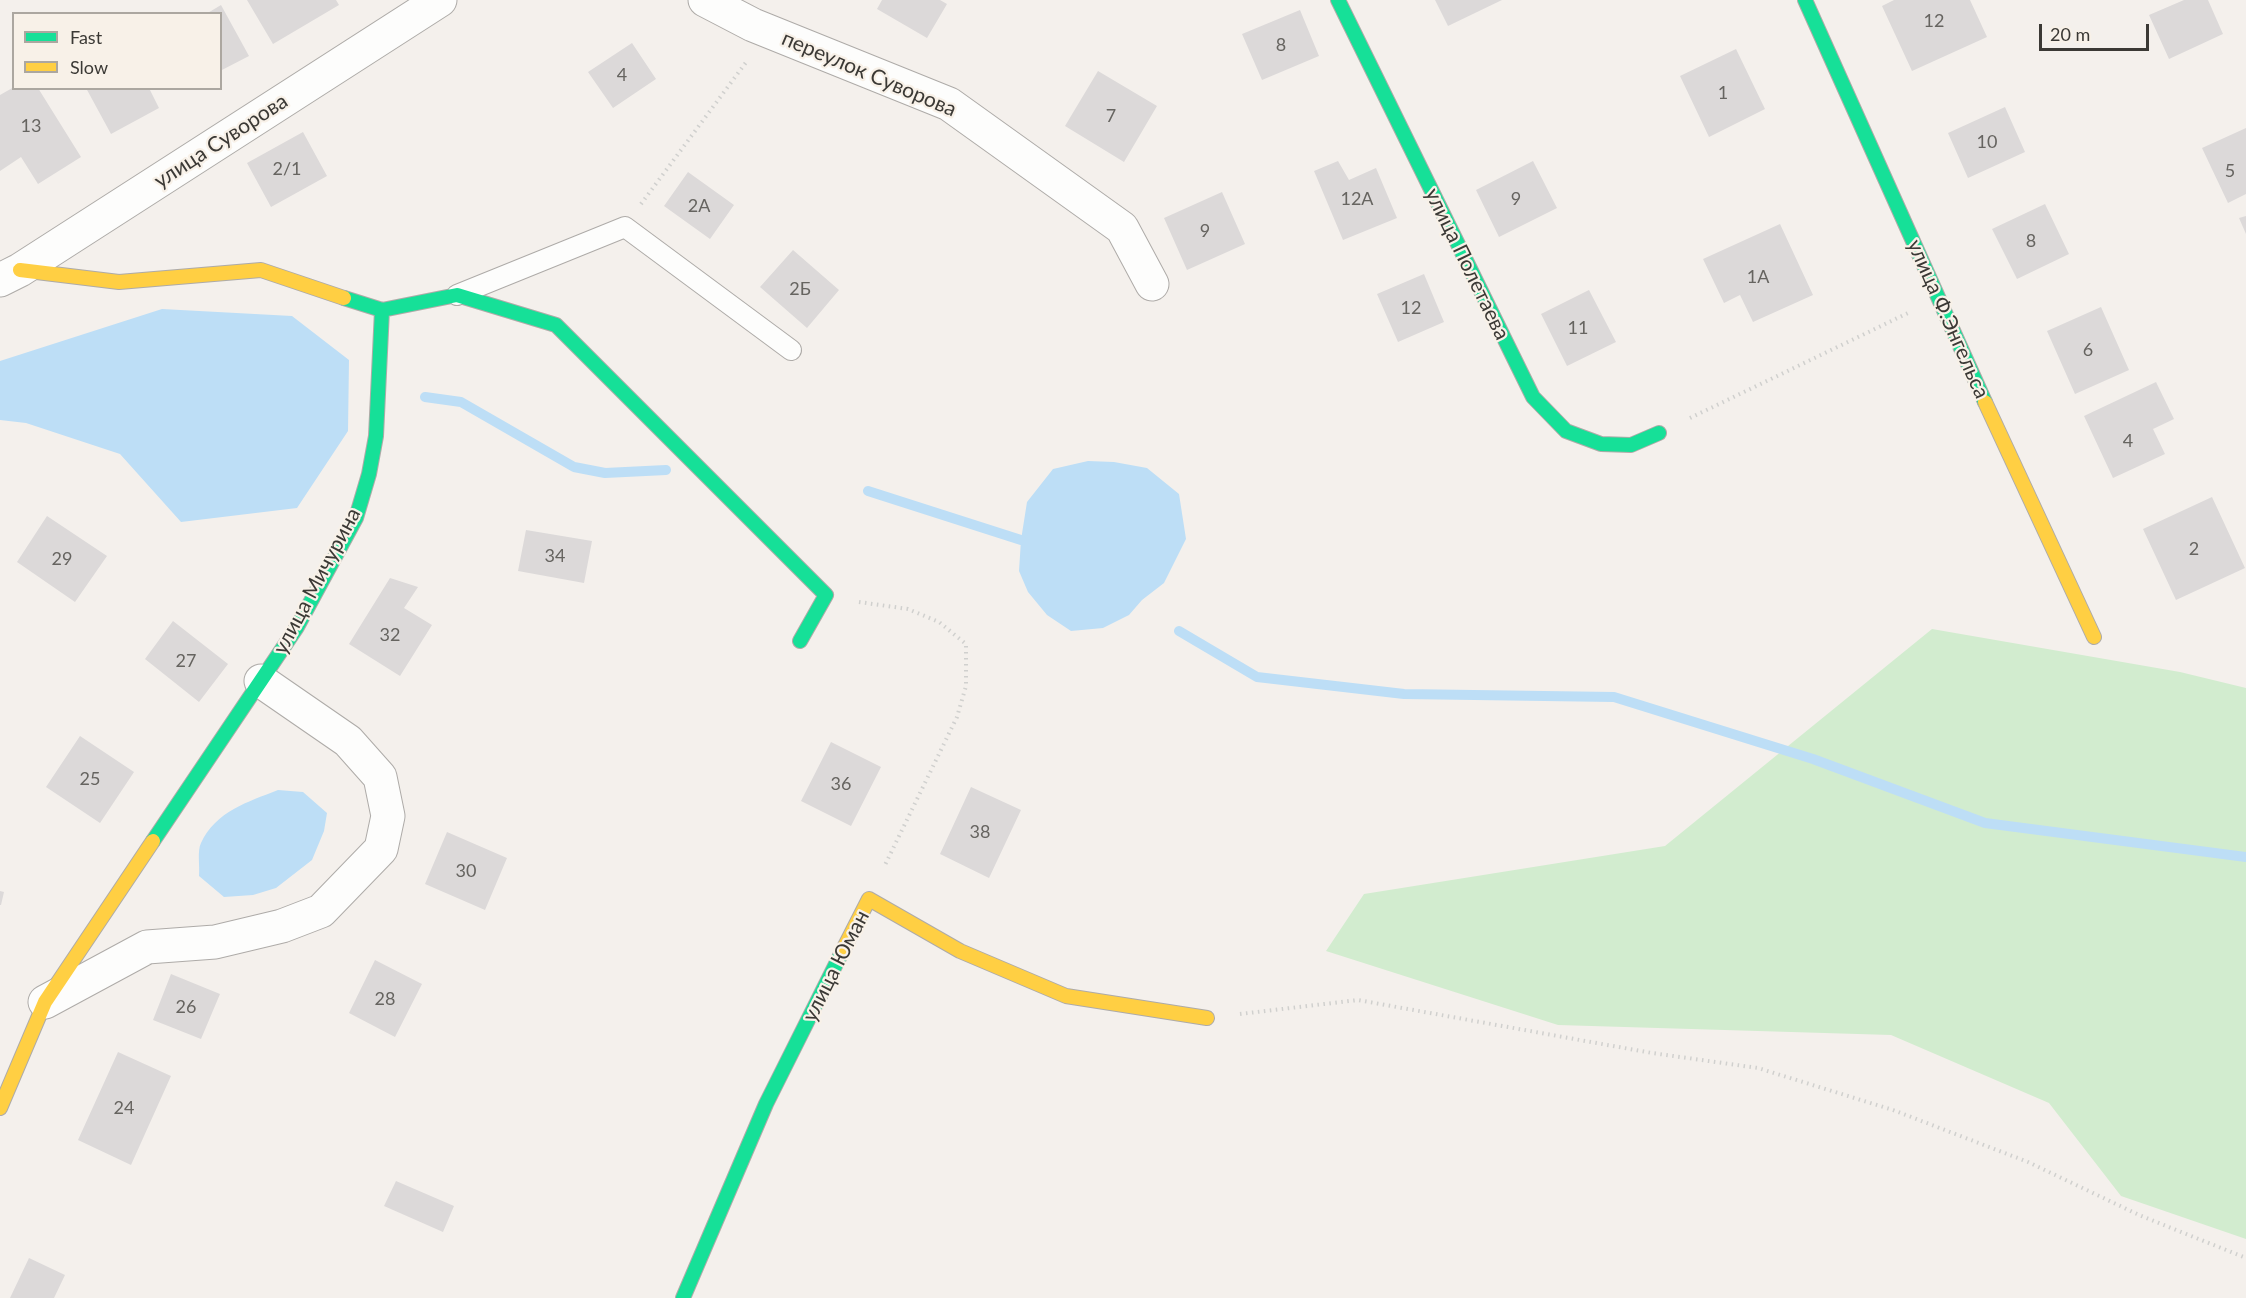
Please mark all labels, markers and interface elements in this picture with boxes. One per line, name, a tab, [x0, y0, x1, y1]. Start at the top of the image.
house number: 12	[1924, 10, 1944, 32]
legend	[12, 12, 222, 90]
scale bar	[2042, 12, 2152, 50]
text: 20 m	[2050, 23, 2090, 45]
text: Fast	[70, 26, 102, 48]
street label: переулок Суворова	[778, 26, 960, 122]
house number: 8	[1276, 34, 1286, 56]
text: Slow	[70, 56, 108, 78]
house number: 4	[617, 64, 627, 86]
house number: 1	[1718, 82, 1728, 104]
street label: улица Суворова	[150, 88, 292, 194]
house number: 7	[1106, 105, 1116, 127]
house number: 13	[21, 115, 41, 137]
house number: 10	[1977, 131, 1997, 153]
house number: 2/1	[272, 158, 302, 180]
house number: 5	[2225, 160, 2235, 182]
street label: улица Полетаева	[1419, 184, 1515, 344]
house number: 12А	[1340, 188, 1374, 210]
house number: 9	[1511, 188, 1521, 210]
house number: 2А	[688, 195, 710, 217]
house number: 9	[1200, 220, 1210, 242]
house number: 8	[2026, 230, 2036, 252]
street label: улица Ф.Энгельса	[1902, 236, 1994, 402]
house number: 1А	[1747, 266, 1769, 288]
house number: 2Б	[789, 278, 811, 300]
house number: 12	[1401, 297, 1421, 319]
house number: 11	[1568, 317, 1588, 339]
house number: 6	[2083, 339, 2093, 361]
house number: 4	[2123, 430, 2133, 452]
street label: улица Мичурина	[268, 504, 366, 658]
house number: 2	[2189, 538, 2199, 560]
house number: 34	[545, 545, 565, 567]
house number: 29	[52, 548, 72, 570]
house number: 32	[380, 624, 400, 646]
house number: 27	[176, 650, 196, 672]
house number: 25	[80, 768, 100, 790]
house number: 36	[831, 773, 851, 795]
house number: 38	[970, 821, 990, 843]
house number: 30	[456, 860, 476, 882]
street label: улица Юман	[797, 906, 875, 1026]
house number: 28	[375, 988, 395, 1010]
house number: 26	[176, 996, 196, 1018]
house number: 24	[114, 1097, 134, 1119]

